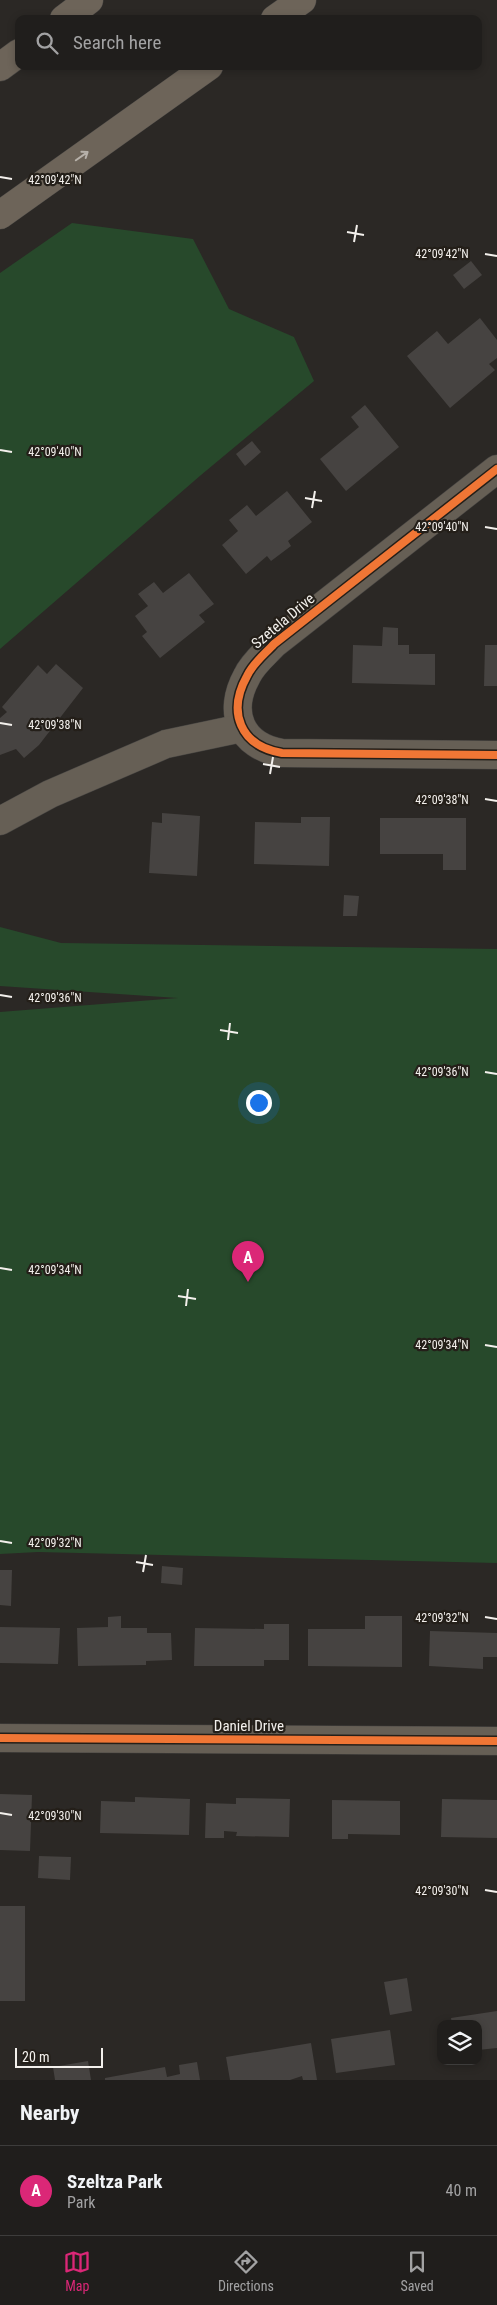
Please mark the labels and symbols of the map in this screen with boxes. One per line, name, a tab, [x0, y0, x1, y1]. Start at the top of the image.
one-way arrow	[75, 151, 89, 161]
text: 42°09'42"N	[28, 173, 82, 187]
text: 42°09'42"N	[415, 247, 469, 261]
text: 42°09'40"N	[28, 445, 82, 459]
text: 42°09'40"N	[415, 520, 469, 534]
street label: Szetela Drive	[248, 589, 318, 653]
text: 42°09'38"N	[28, 718, 82, 732]
text: 42°09'38"N	[415, 793, 469, 807]
text: 42°09'36"N	[28, 991, 82, 1005]
text: 42°09'36"N	[415, 1065, 469, 1079]
your location	[246, 1090, 272, 1116]
pin: A	[232, 1241, 264, 1282]
text: 42°09'34"N	[28, 1263, 82, 1277]
text: 42°09'34"N	[415, 1338, 469, 1352]
text: 42°09'32"N	[28, 1536, 82, 1550]
text: 42°09'32"N	[415, 1611, 469, 1625]
street label: Daniel Drive	[214, 1717, 284, 1735]
text: 42°09'30"N	[28, 1809, 82, 1823]
text: 42°09'30"N	[415, 1884, 469, 1898]
scale bar	[15, 2045, 102, 2068]

